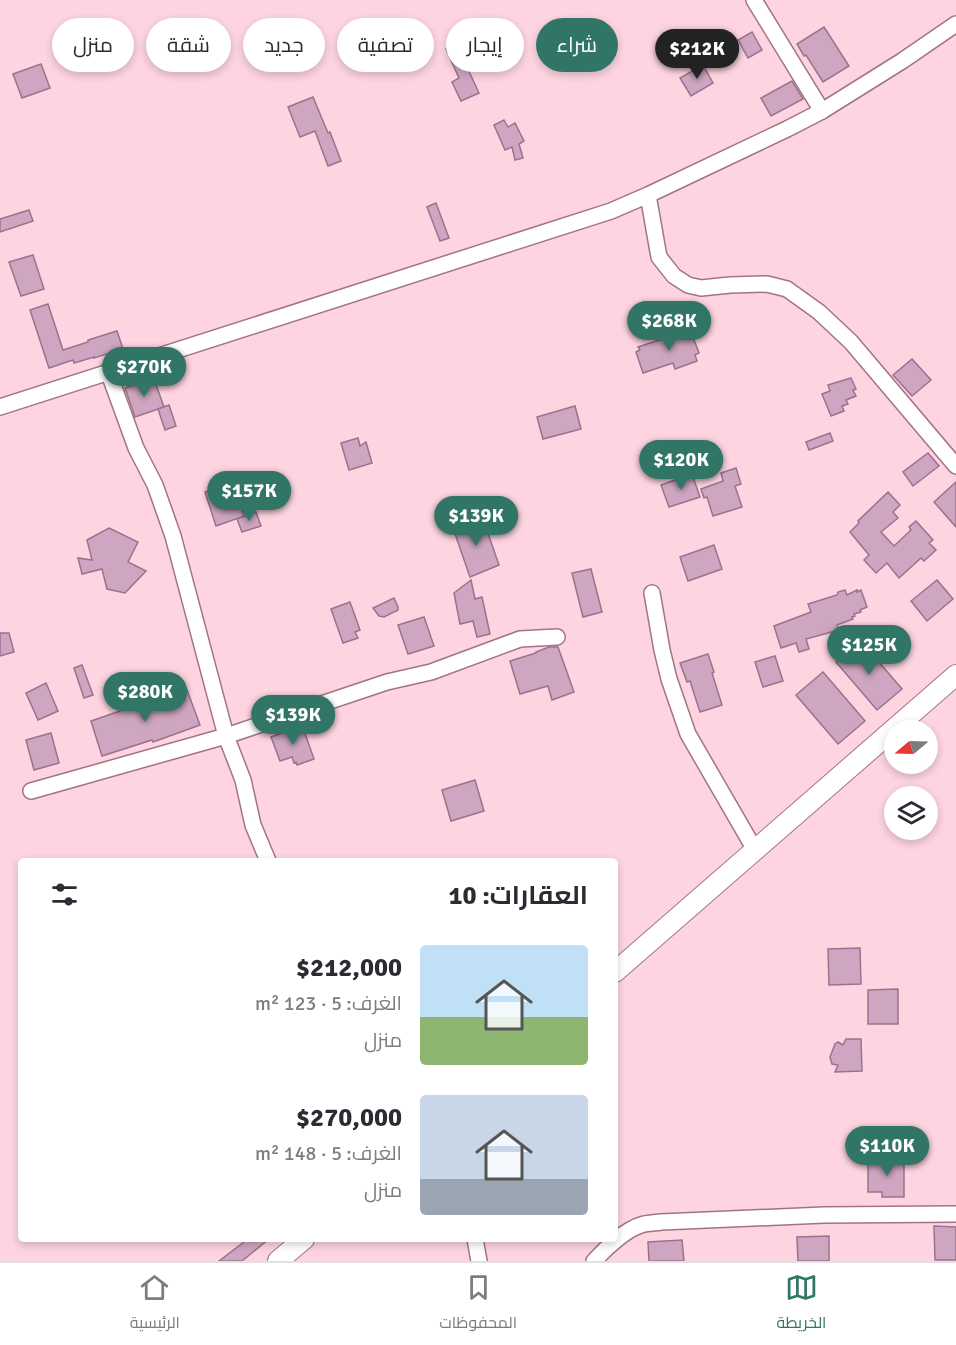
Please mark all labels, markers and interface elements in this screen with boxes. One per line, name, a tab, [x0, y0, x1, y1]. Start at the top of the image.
chip: منزل	[52, 18, 134, 72]
chip: شقة	[146, 18, 231, 72]
chip: جديد	[243, 18, 325, 72]
chip: تصفية	[337, 18, 434, 72]
chip: إيجار	[446, 18, 524, 72]
chip: شراء	[536, 18, 618, 72]
pin: $212K	[655, 29, 739, 80]
text: $212K	[669, 36, 725, 61]
pin: $268K	[627, 301, 711, 352]
text: $268K	[641, 308, 697, 333]
pin: $270K	[102, 347, 186, 398]
text: $270K	[116, 354, 172, 379]
pin: $120K	[639, 440, 723, 491]
text: $120K	[653, 447, 709, 472]
pin: $157K	[207, 471, 291, 522]
text: $157K	[221, 478, 277, 503]
pin: $139K	[434, 496, 518, 547]
text: $139K	[448, 503, 504, 528]
pin: $125K	[827, 625, 911, 676]
text: $125K	[841, 632, 897, 657]
pin: $280K	[103, 672, 187, 723]
text: $280K	[117, 679, 173, 704]
pin: $139K	[251, 695, 335, 746]
text: $139K	[265, 702, 321, 727]
north arrow	[884, 720, 938, 774]
map controls	[884, 720, 938, 840]
button: layers	[884, 786, 938, 840]
icon: filters	[48, 878, 81, 911]
text: العقارات: 10	[448, 880, 588, 912]
text: $212,000	[296, 952, 402, 984]
icon: home	[468, 969, 540, 1041]
text: الغرف: 5 · 123 m²	[255, 991, 402, 1016]
text: منزل	[364, 1028, 402, 1053]
text: $270,000	[296, 1102, 402, 1134]
icon: home	[468, 1119, 540, 1191]
pin: $110K	[845, 1126, 929, 1177]
text: $110K	[859, 1133, 915, 1158]
text: الغرف: 5 · 148 m²	[255, 1141, 402, 1166]
text: منزل	[364, 1178, 402, 1203]
tab: الرئيسية	[130, 1271, 180, 1337]
tab: المحفوظات	[439, 1271, 517, 1337]
tab: الخريطة	[776, 1271, 826, 1337]

